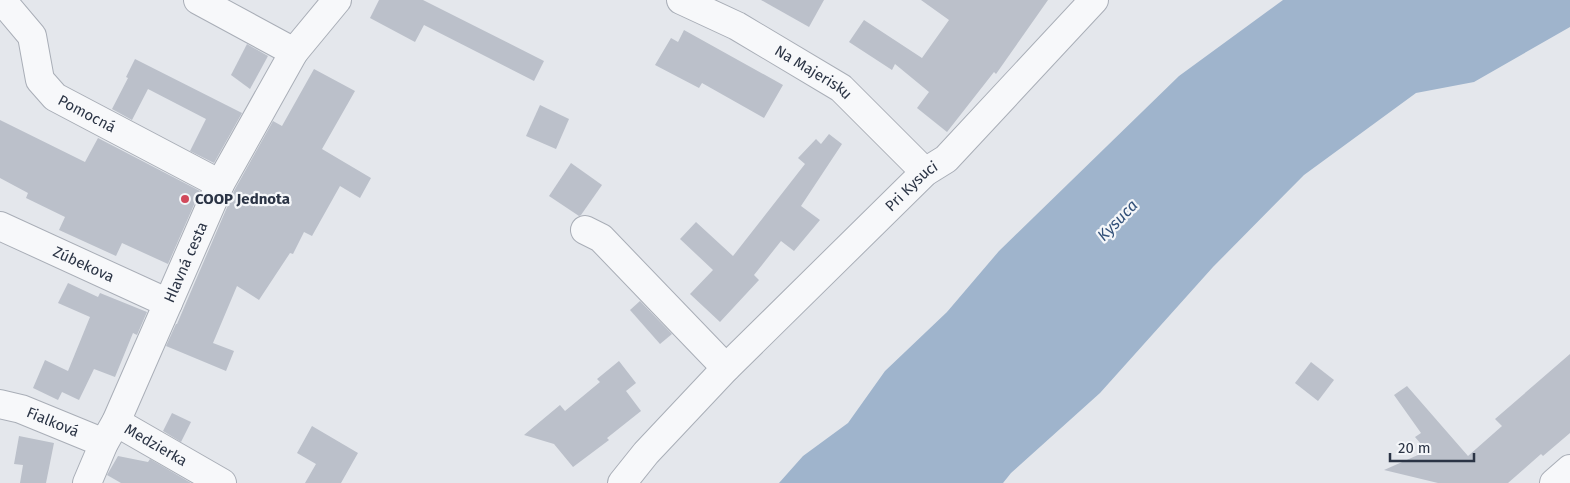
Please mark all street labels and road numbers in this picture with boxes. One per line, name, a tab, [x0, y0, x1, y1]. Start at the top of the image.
street label: Na Majerisku	[771, 41, 856, 103]
street label: Pomocná	[55, 91, 119, 136]
street label: Pri Kysuci	[881, 157, 941, 215]
street label: Hlavná cesta	[160, 219, 211, 305]
street label: Zúbekova	[50, 243, 117, 286]
street label: Fialková	[24, 403, 82, 441]
street label: Medzierka	[121, 420, 190, 470]

